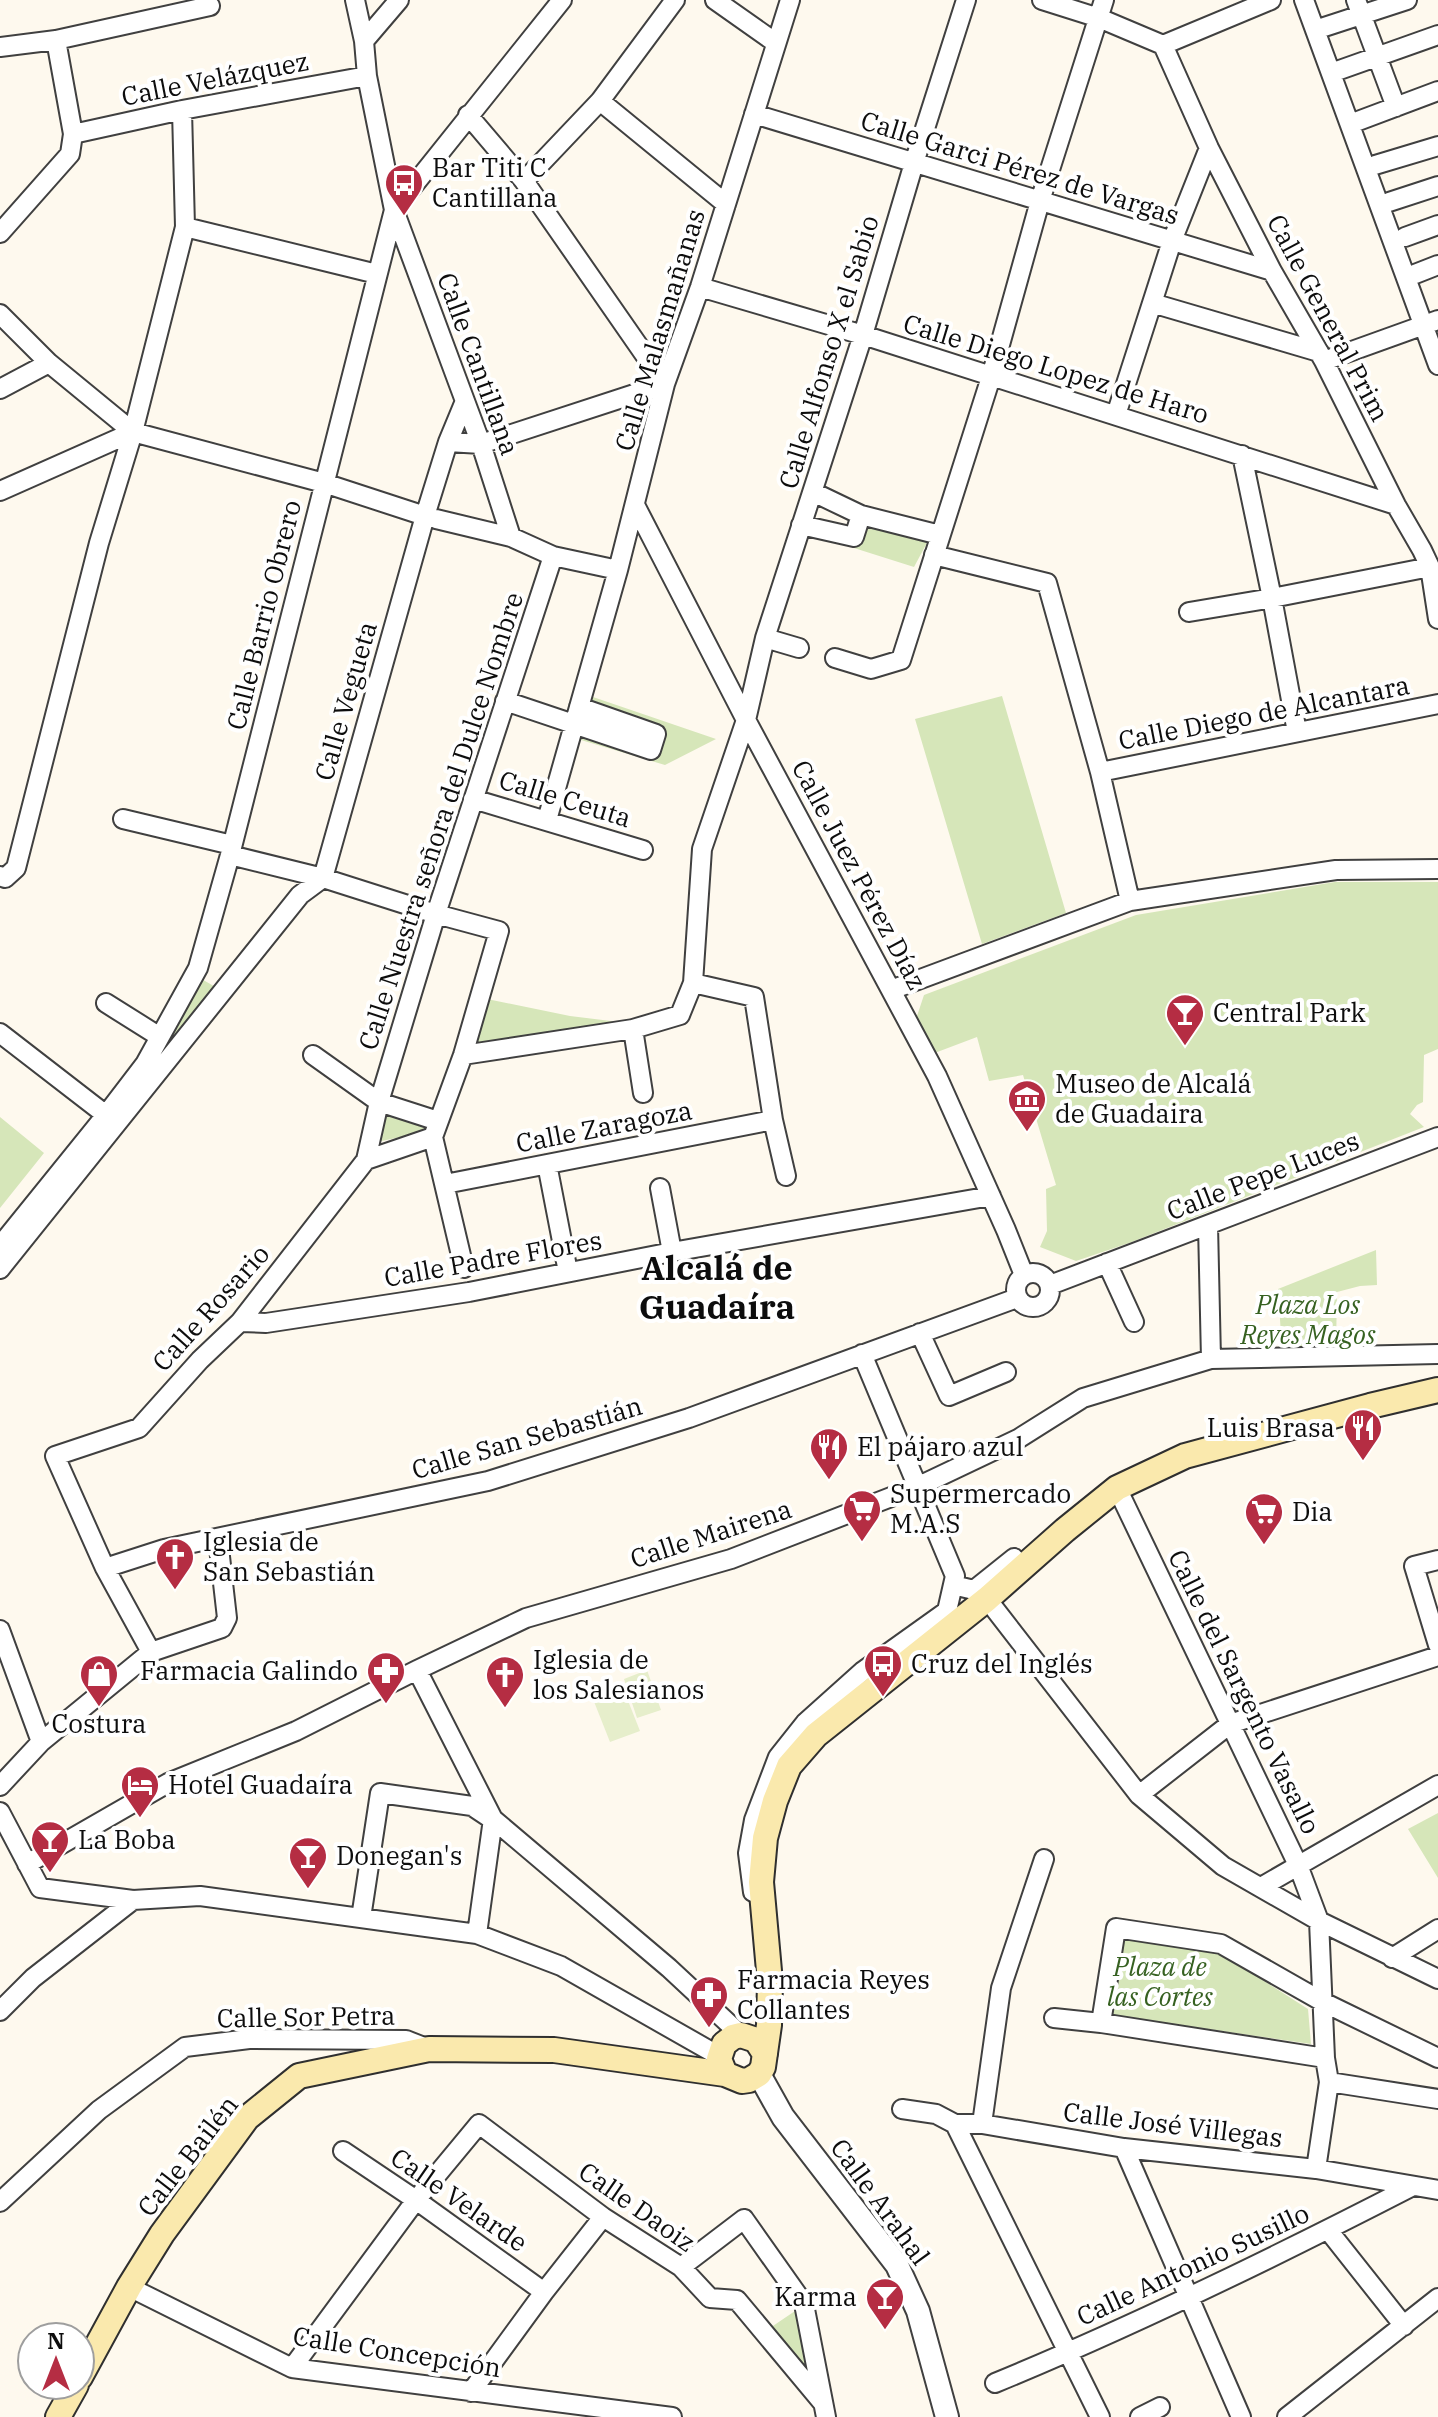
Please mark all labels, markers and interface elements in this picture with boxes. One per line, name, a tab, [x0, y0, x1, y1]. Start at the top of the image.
street label: Calle Velázquez	[118, 43, 311, 113]
street label: Calle Garci Pérez de Vargas	[857, 102, 1184, 232]
place label: Bar Titi C Cantillana	[432, 150, 557, 214]
bus stop icon: Bar Titi C Cantillana	[383, 162, 425, 217]
street label: Calle Malasmañanas	[606, 205, 712, 455]
street label: Calle General Prim	[1260, 208, 1398, 427]
street label: Calle Alfonso X el Sabio	[770, 211, 886, 492]
street label: Calle Cantillana	[430, 268, 528, 460]
street label: Calle Diego Lopez de Haro	[900, 305, 1213, 431]
street label: Calle Barrio Obrero	[218, 496, 308, 733]
street label: Calle Nuestra señora del Dulce Nombre	[350, 588, 530, 1054]
street label: Calle Vegueta	[306, 617, 384, 784]
street label: Calle Diego de Alcantara	[1115, 667, 1412, 757]
street label: Calle Juez Pérez Díaz	[785, 754, 935, 995]
street label: Calle Ceuta	[495, 762, 635, 834]
bar icon: Central Park	[1164, 992, 1206, 1047]
place label: Central Park	[1213, 995, 1366, 1029]
place label: Museo de Alcalá de Guadaira	[1055, 1066, 1252, 1130]
museum icon: Museo de Alcalá de Guadaira	[1006, 1078, 1048, 1133]
street label: Calle Zaragoza	[513, 1092, 695, 1160]
street label: Calle Pepe Luces	[1162, 1123, 1364, 1227]
street label: Calle Padre Flores	[381, 1222, 604, 1294]
street label: Calle Rosario	[144, 1237, 276, 1378]
district label: Alcalá de Guadaíra	[639, 1245, 795, 1328]
park label: Plaza Los Reyes Magos	[1239, 1287, 1376, 1351]
street label: Calle San Sebastián	[407, 1388, 646, 1486]
restaurant icon: Luis Brasa	[1342, 1407, 1384, 1462]
place label: Luis Brasa	[1207, 1410, 1335, 1444]
restaurant icon: El pájaro azul	[808, 1426, 850, 1481]
place label: El pájaro azul	[857, 1429, 1023, 1463]
place label: Supermercado M.A.S	[890, 1476, 1071, 1540]
supermarket icon: Supermercado M.A.S	[841, 1488, 883, 1543]
street label: Calle Mairena	[626, 1491, 796, 1575]
supermarket icon: Dia	[1243, 1491, 1285, 1546]
place label: Dia	[1292, 1494, 1333, 1528]
place label: Iglesia de San Sebastián	[203, 1524, 375, 1588]
church icon: Iglesia de San Sebastián	[154, 1536, 196, 1591]
street label: Calle del Sargento Vasallo	[1161, 1544, 1329, 1839]
place label: Iglesia de los Salesianos	[533, 1642, 704, 1706]
bus stop icon: Cruz del Inglés	[862, 1643, 904, 1698]
place label: Cruz del Inglés	[911, 1646, 1093, 1680]
pharmacy icon: Farmacia Galindo	[365, 1650, 407, 1705]
shop icon: Costura	[78, 1653, 120, 1708]
place label: Farmacia Galindo	[140, 1653, 358, 1687]
church icon: Iglesia de los Salesianos	[484, 1654, 526, 1709]
place label: Costura	[52, 1706, 146, 1740]
hotel icon: Hotel Guadaíra	[119, 1764, 161, 1819]
place label: Hotel Guadaíra	[168, 1767, 353, 1801]
bar icon: La Boba	[29, 1819, 71, 1874]
place label: La Boba	[78, 1822, 176, 1856]
bar icon: Donegan's	[287, 1835, 329, 1890]
place label: Donegan's	[336, 1838, 462, 1872]
park label: Plaza de las Cortes	[1107, 1949, 1213, 2013]
place label: Farmacia Reyes Collantes	[737, 1962, 930, 2026]
pharmacy icon: Farmacia Reyes Collantes	[688, 1974, 730, 2029]
street label: Calle Sor Petra	[216, 1997, 395, 2035]
street label: Calle Bailén	[129, 2088, 245, 2223]
street label: Calle José Villegas	[1061, 2094, 1285, 2154]
street label: Calle Arahal	[824, 2131, 938, 2271]
street label: Calle Velarde	[385, 2140, 535, 2259]
street label: Calle Daoiz	[573, 2154, 703, 2259]
street label: Calle Antonio Susillo	[1071, 2195, 1314, 2333]
bar icon: Karma	[864, 2276, 906, 2331]
place label: Karma	[774, 2279, 857, 2313]
street label: Calle Concepción	[291, 2318, 504, 2384]
north arrow	[16, 2321, 96, 2401]
text: N	[47, 2326, 65, 2355]

